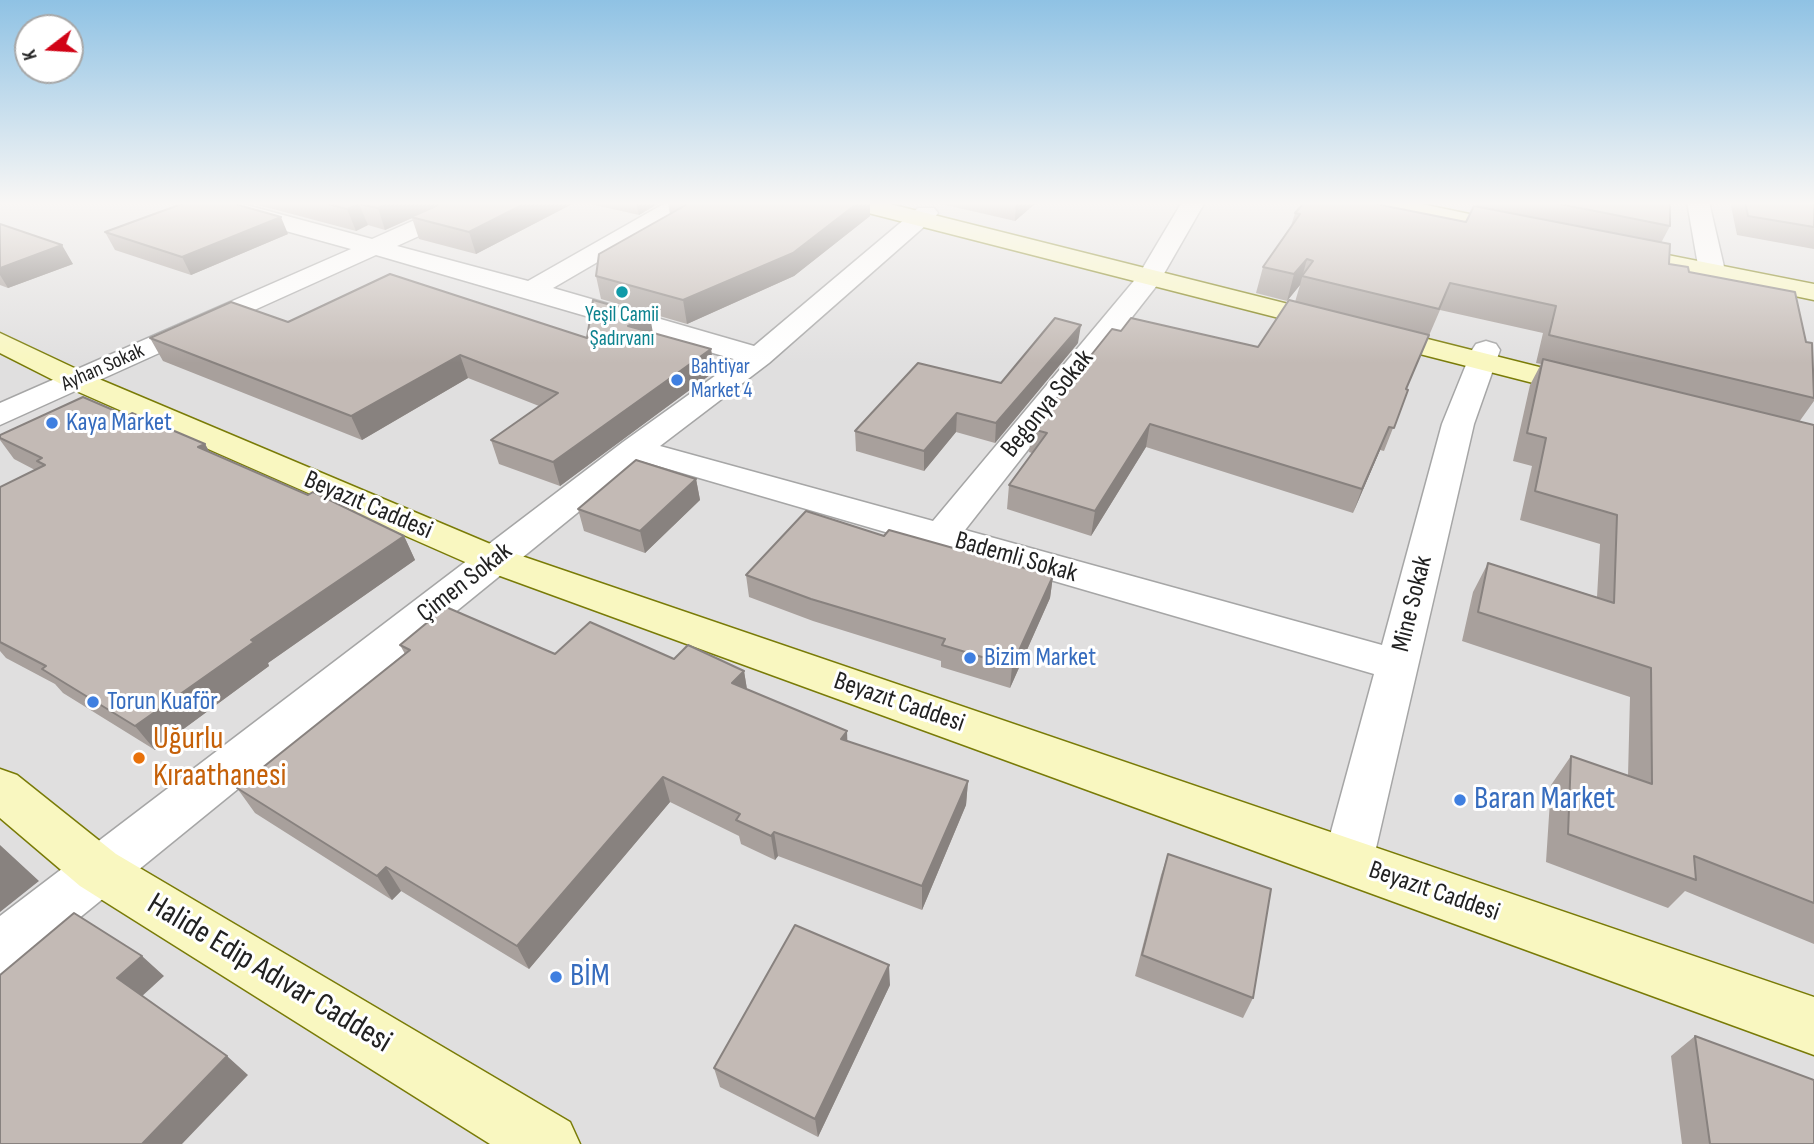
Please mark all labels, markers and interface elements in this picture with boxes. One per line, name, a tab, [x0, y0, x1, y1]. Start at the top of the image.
north arrow	[14, 14, 84, 84]
text: K	[18, 47, 43, 63]
marker: Yeşil Camii Şadırvanı	[614, 284, 630, 300]
place label: Yeşil Camii Şadırvanı	[585, 303, 659, 353]
street label: Ayhan Sokak	[58, 339, 148, 397]
street label: Begonya Sokak	[995, 344, 1101, 464]
place label: Bahtiyar Market 4	[691, 355, 752, 405]
marker: Bahtiyar Market 4	[669, 372, 685, 388]
place label: Kaya Market	[66, 407, 172, 439]
marker: Kaya Market	[44, 415, 60, 431]
street label: Beyazıt Caddesi	[299, 465, 437, 547]
street label: Bademli Sokak	[951, 526, 1081, 590]
street label: Çimen Sokak	[411, 536, 519, 630]
street label: Mine Sokak	[1386, 553, 1440, 655]
place label: Bizim Market	[984, 642, 1096, 674]
marker: Bizim Market	[962, 650, 978, 666]
street label: Beyazıt Caddesi	[830, 666, 968, 740]
place label: Torun Kuaför	[107, 686, 218, 718]
marker: Torun Kuaför	[85, 694, 101, 710]
place label: Uğurlu Kıraathanesi	[153, 721, 286, 796]
marker: Uğurlu Kıraathanesi	[131, 750, 147, 766]
place label: Baran Market	[1474, 781, 1615, 819]
marker: Baran Market	[1452, 792, 1468, 808]
street label: Beyazıt Caddesi	[1365, 855, 1503, 929]
street label: Halide Edip Adıvar Caddesi	[140, 886, 398, 1062]
place label: BİM	[570, 958, 610, 996]
marker: BİM	[548, 969, 564, 985]

